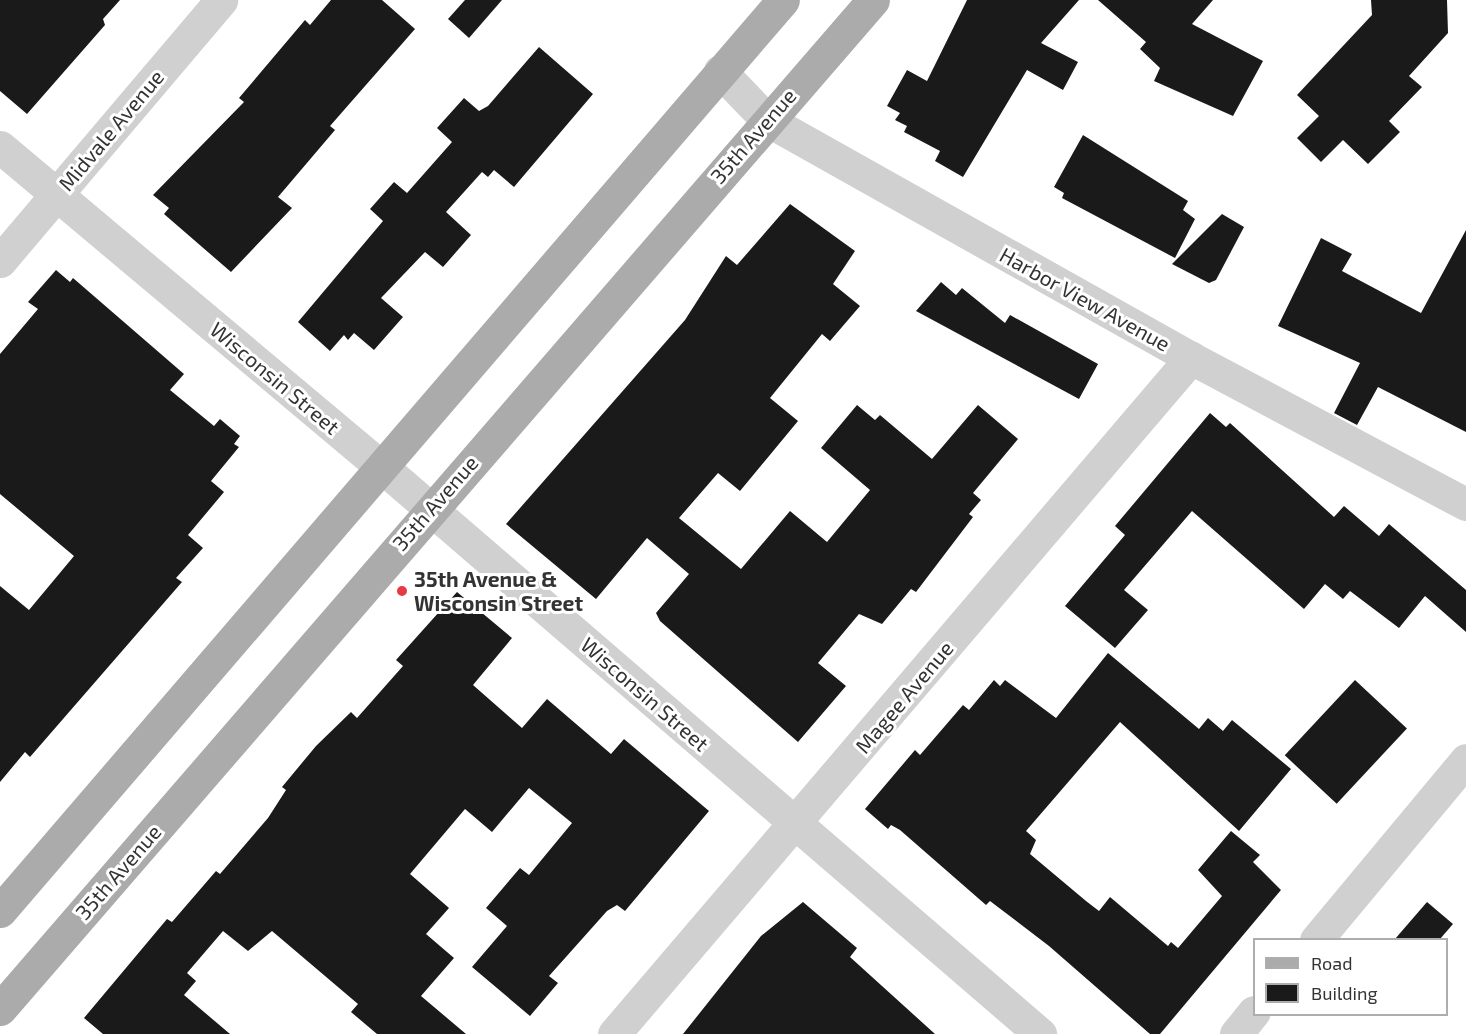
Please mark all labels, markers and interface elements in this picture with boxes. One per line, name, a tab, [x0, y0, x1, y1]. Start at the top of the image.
street label: Midvale Avenue	[53, 64, 169, 196]
street label: 35th Avenue	[705, 83, 801, 189]
street label: Harbor View Avenue	[995, 241, 1175, 357]
street label: Wisconsin Street	[205, 317, 345, 439]
street label: 35th Avenue	[387, 450, 483, 556]
place label: 35th Avenue & Wisconsin Street	[414, 566, 583, 616]
marker: 35th Avenue & Wisconsin Street	[395, 584, 409, 598]
street label: Wisconsin Street	[576, 632, 714, 756]
street label: Magee Avenue	[850, 636, 958, 758]
street label: 35th Avenue	[70, 819, 166, 925]
legend	[1253, 938, 1448, 1016]
text: Road	[1311, 952, 1352, 974]
text: Building	[1311, 982, 1378, 1004]

